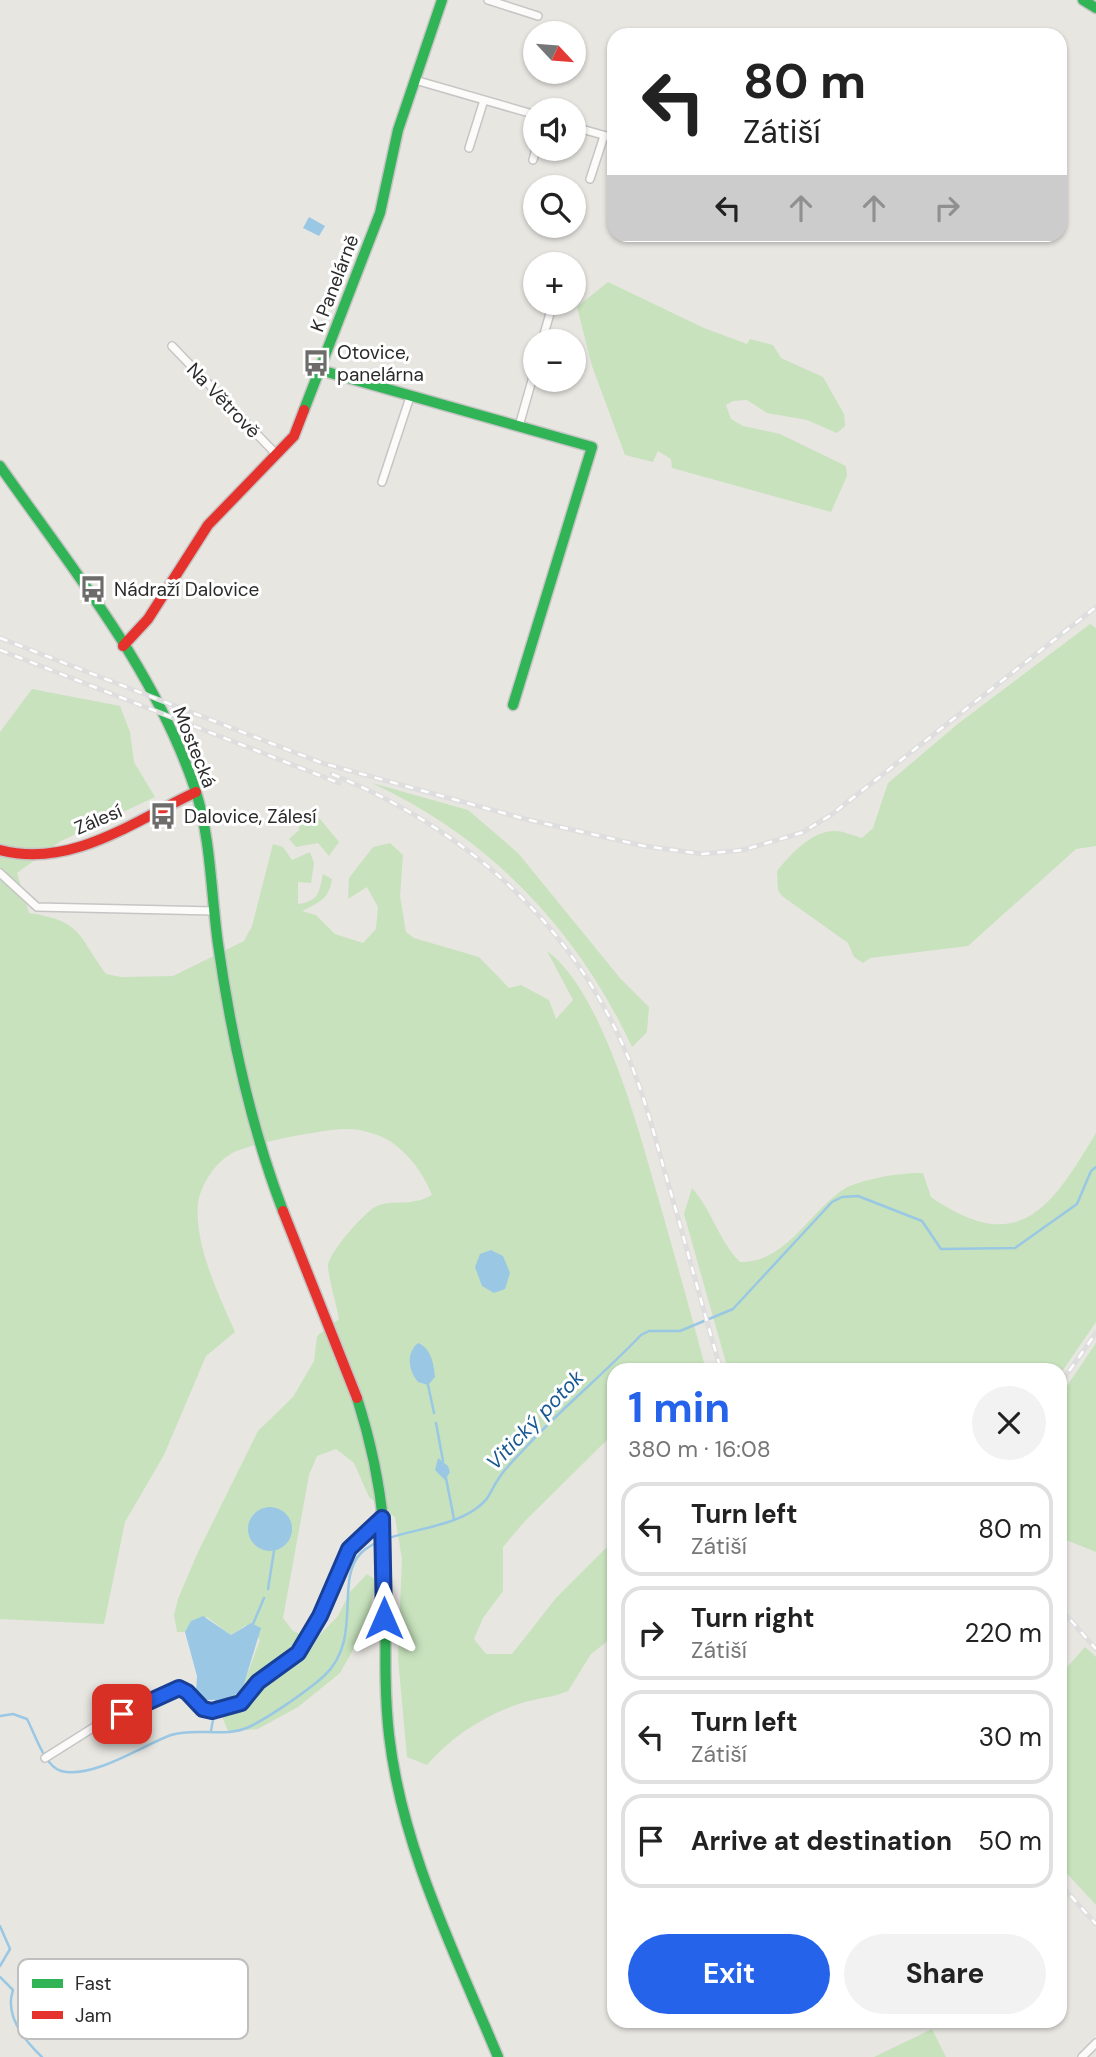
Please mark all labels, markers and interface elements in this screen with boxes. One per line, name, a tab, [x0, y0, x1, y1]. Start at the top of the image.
north arrow	[523, 21, 586, 84]
map controls	[523, 21, 586, 392]
text: 80 m	[743, 49, 866, 113]
icon: left	[628, 56, 719, 147]
button: sound	[523, 98, 586, 161]
text: Zátiší	[743, 111, 821, 153]
button: search	[523, 175, 586, 238]
icon: left	[709, 189, 747, 227]
icon: ahead	[782, 189, 820, 227]
icon: ahead	[855, 189, 893, 227]
icon: right	[928, 189, 966, 227]
street label: K Panelárně	[305, 231, 364, 335]
button: +	[523, 252, 586, 315]
button: −	[523, 329, 586, 392]
place label: Otovice, panelárna	[337, 340, 424, 387]
bus stop icon: Otovice, panelárna	[301, 348, 331, 378]
street label: Na Větrově	[181, 357, 266, 443]
bus stop icon: Nádraží Dalovice	[78, 574, 108, 604]
place label: Nádraží Dalovice	[114, 577, 259, 602]
street label: Mostecká	[167, 703, 222, 791]
street label: Zálesí	[71, 798, 127, 841]
bus stop icon: Dalovice, Zálesí	[148, 801, 178, 831]
place label: Dalovice, Zálesí	[184, 804, 317, 829]
water label: Vitický potok	[480, 1364, 590, 1476]
text: 1 min	[628, 1380, 730, 1435]
button: close	[972, 1386, 1046, 1460]
text: 380 m · 16:08	[628, 1434, 771, 1464]
text: Turn left	[691, 1497, 798, 1531]
icon: left	[632, 1510, 670, 1548]
text: 80 m	[978, 1512, 1042, 1546]
text: Zátiší	[691, 1531, 747, 1561]
position arrow	[347, 1581, 421, 1655]
text: Turn right	[691, 1601, 815, 1635]
icon: right	[632, 1614, 670, 1652]
text: 220 m	[964, 1616, 1042, 1650]
text: Zátiší	[691, 1635, 747, 1665]
pin	[92, 1684, 152, 1744]
icon: arrive	[103, 1695, 141, 1733]
text: Turn left	[691, 1705, 798, 1739]
icon: left	[632, 1718, 670, 1756]
text: 30 m	[979, 1720, 1042, 1754]
text: Zátiší	[691, 1739, 747, 1769]
icon: arrive	[632, 1822, 670, 1860]
text: Arrive at destination	[691, 1824, 952, 1858]
text: 50 m	[978, 1824, 1042, 1858]
button: Exit	[628, 1934, 830, 2014]
button: Share	[844, 1934, 1046, 2014]
legend	[18, 1959, 248, 2039]
text: Fast	[75, 1971, 111, 1996]
text: Jam	[75, 2003, 112, 2028]

